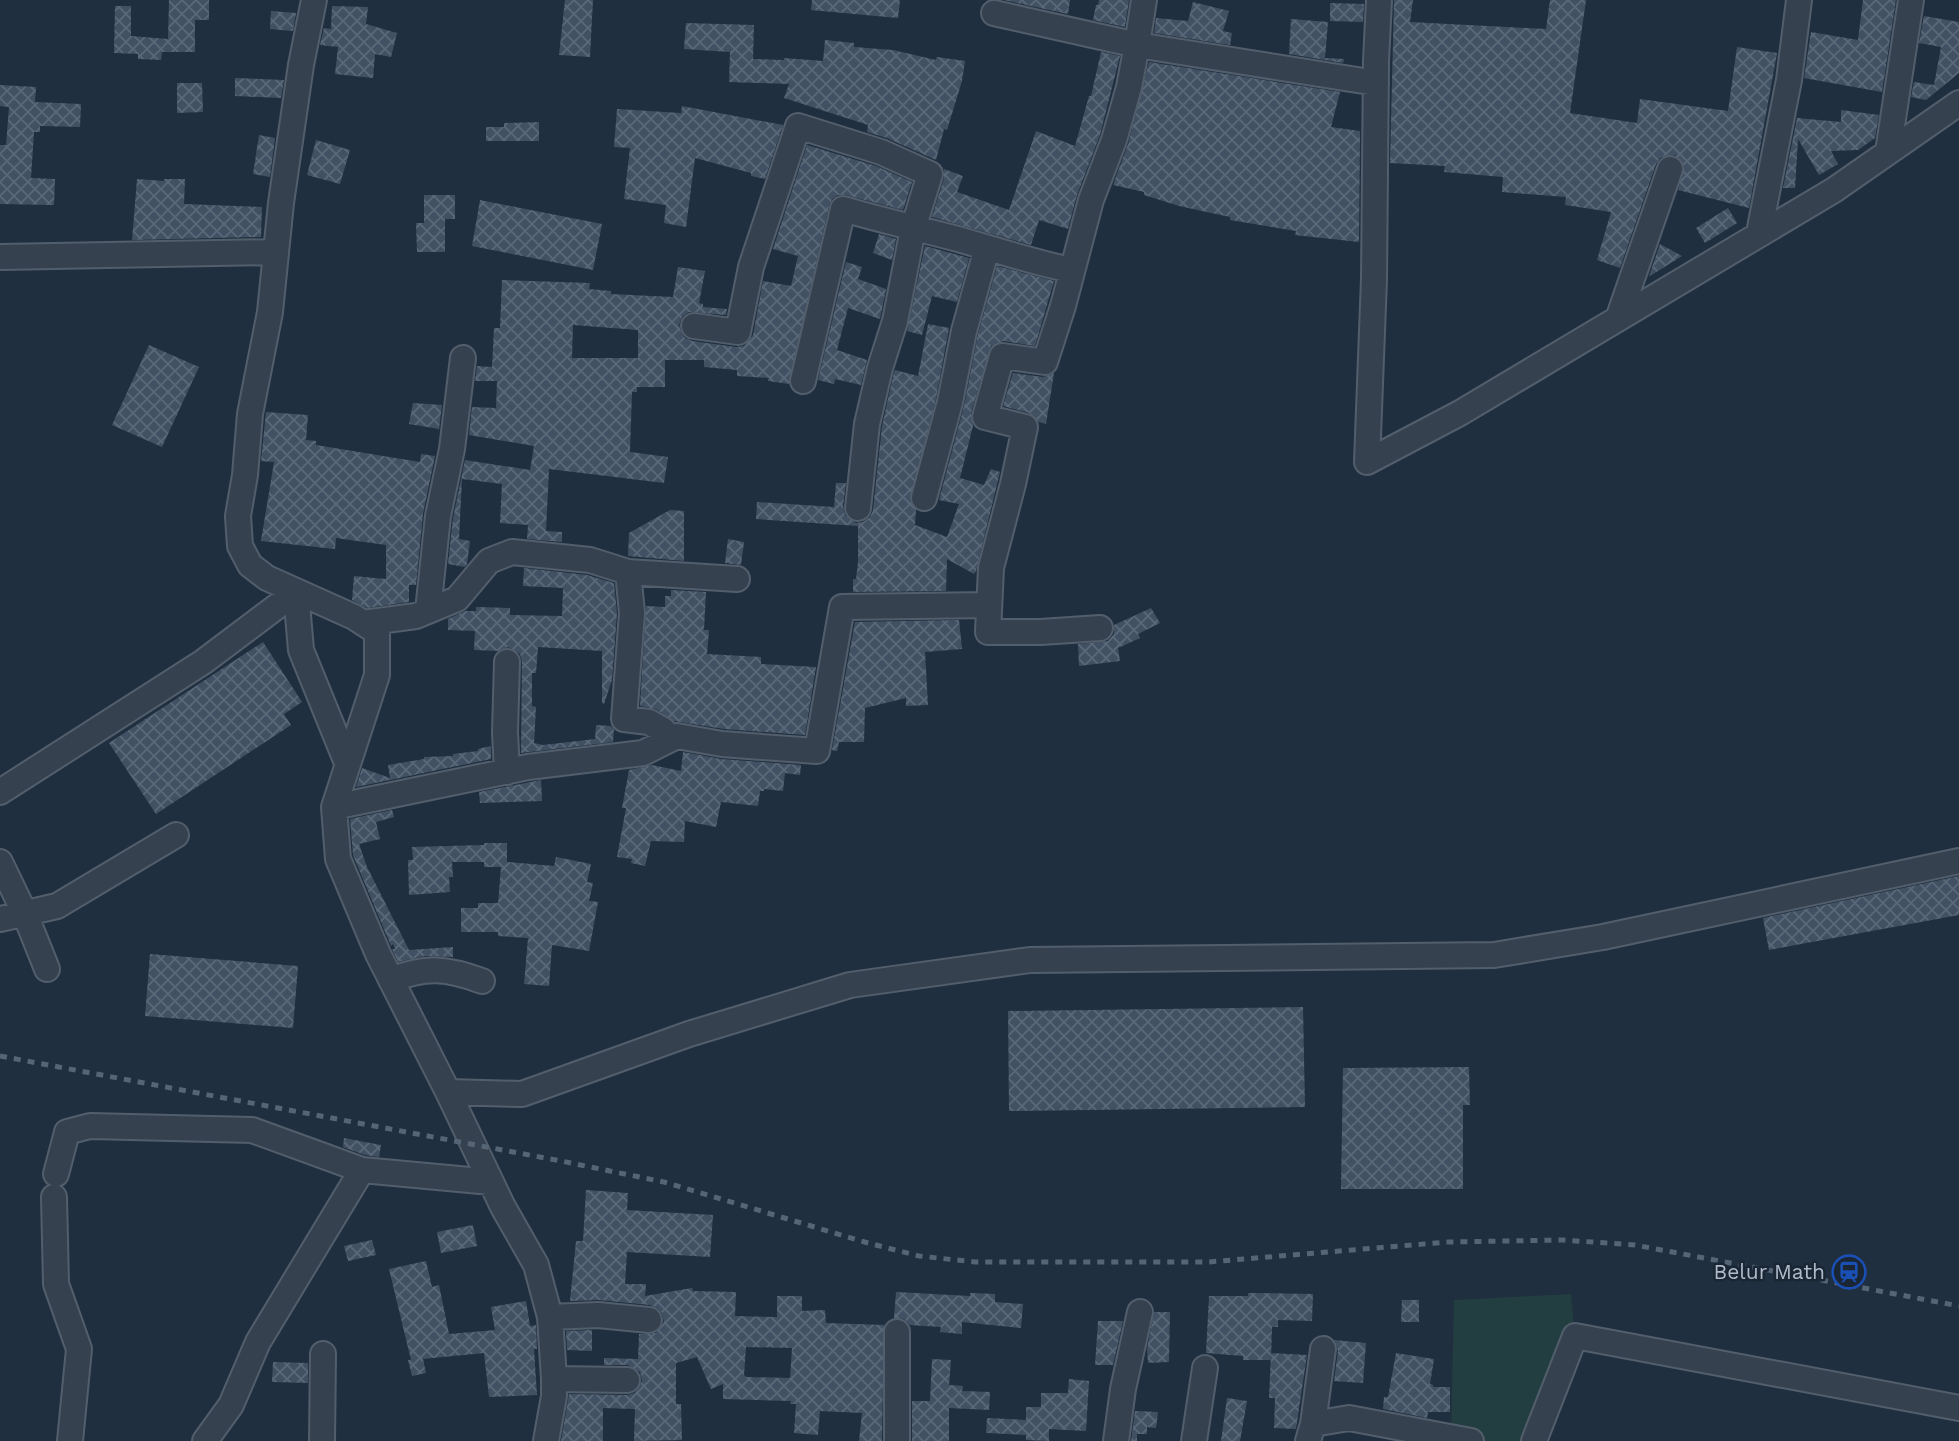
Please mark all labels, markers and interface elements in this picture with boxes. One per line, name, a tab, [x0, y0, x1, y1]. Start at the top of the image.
station icon: Belur Math	[1830, 1253, 1868, 1291]
place label: Belur Math	[1713, 1259, 1825, 1284]

